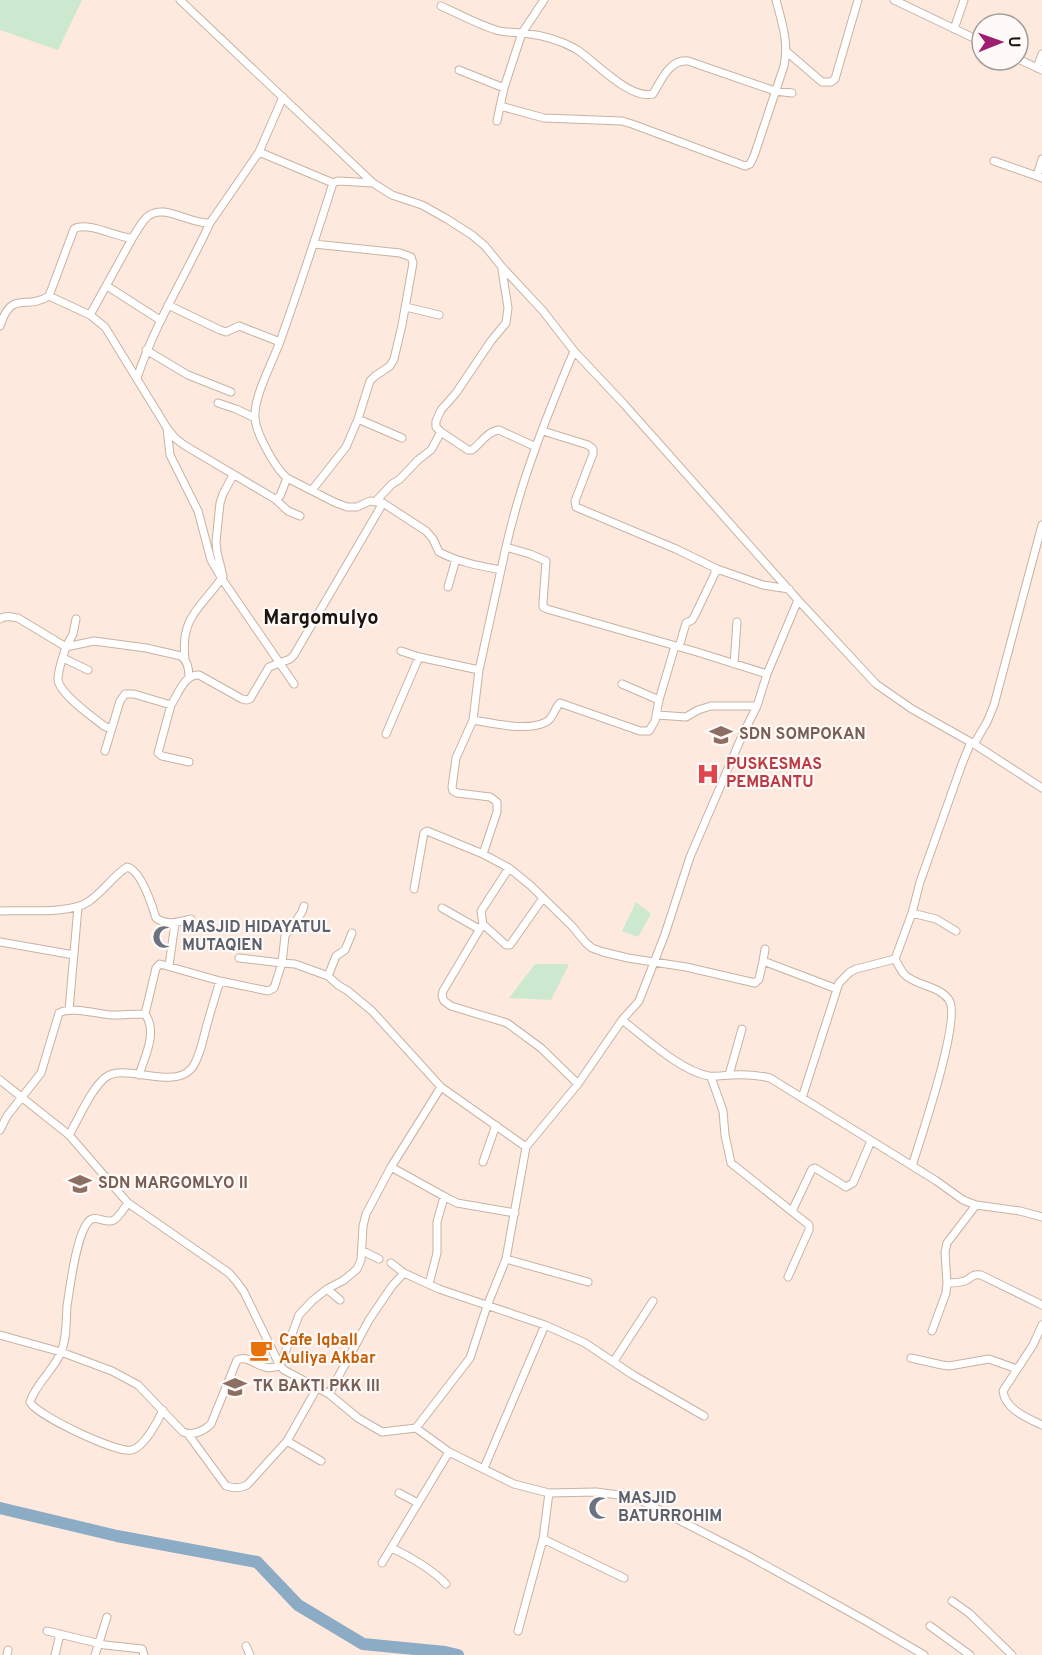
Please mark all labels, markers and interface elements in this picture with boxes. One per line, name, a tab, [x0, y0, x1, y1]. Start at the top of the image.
north arrow	[970, 12, 1030, 72]
text: U	[1003, 36, 1023, 48]
district label: Margomulyo	[263, 606, 379, 632]
school or university icon: SDN SOMPOKAN	[708, 722, 734, 748]
place label: SDN SOMPOKAN	[739, 725, 866, 745]
place label: PUSKESMAS PEMBANTU	[726, 755, 822, 793]
hospital icon: PUSKESMAS PEMBANTU	[695, 761, 721, 787]
place label: MASJID HIDAYATUL MUTAQIEN	[182, 918, 331, 956]
mosque icon: MASJID HIDAYATUL MUTAQIEN	[151, 924, 177, 950]
school or university icon: SDN MARGOMLYO II	[67, 1171, 93, 1197]
place label: SDN MARGOMLYO II	[98, 1174, 248, 1194]
place label: Cafe Iqball Auliya Akbar	[279, 1331, 376, 1369]
cafe icon: Cafe Iqball Auliya Akbar	[248, 1337, 274, 1363]
school or university icon: TK BAKTI PKK III	[222, 1374, 248, 1400]
place label: TK BAKTI PKK III	[253, 1377, 380, 1397]
place label: MASJID BATURROHIM	[618, 1489, 722, 1527]
mosque icon: MASJID BATURROHIM	[587, 1495, 613, 1521]

